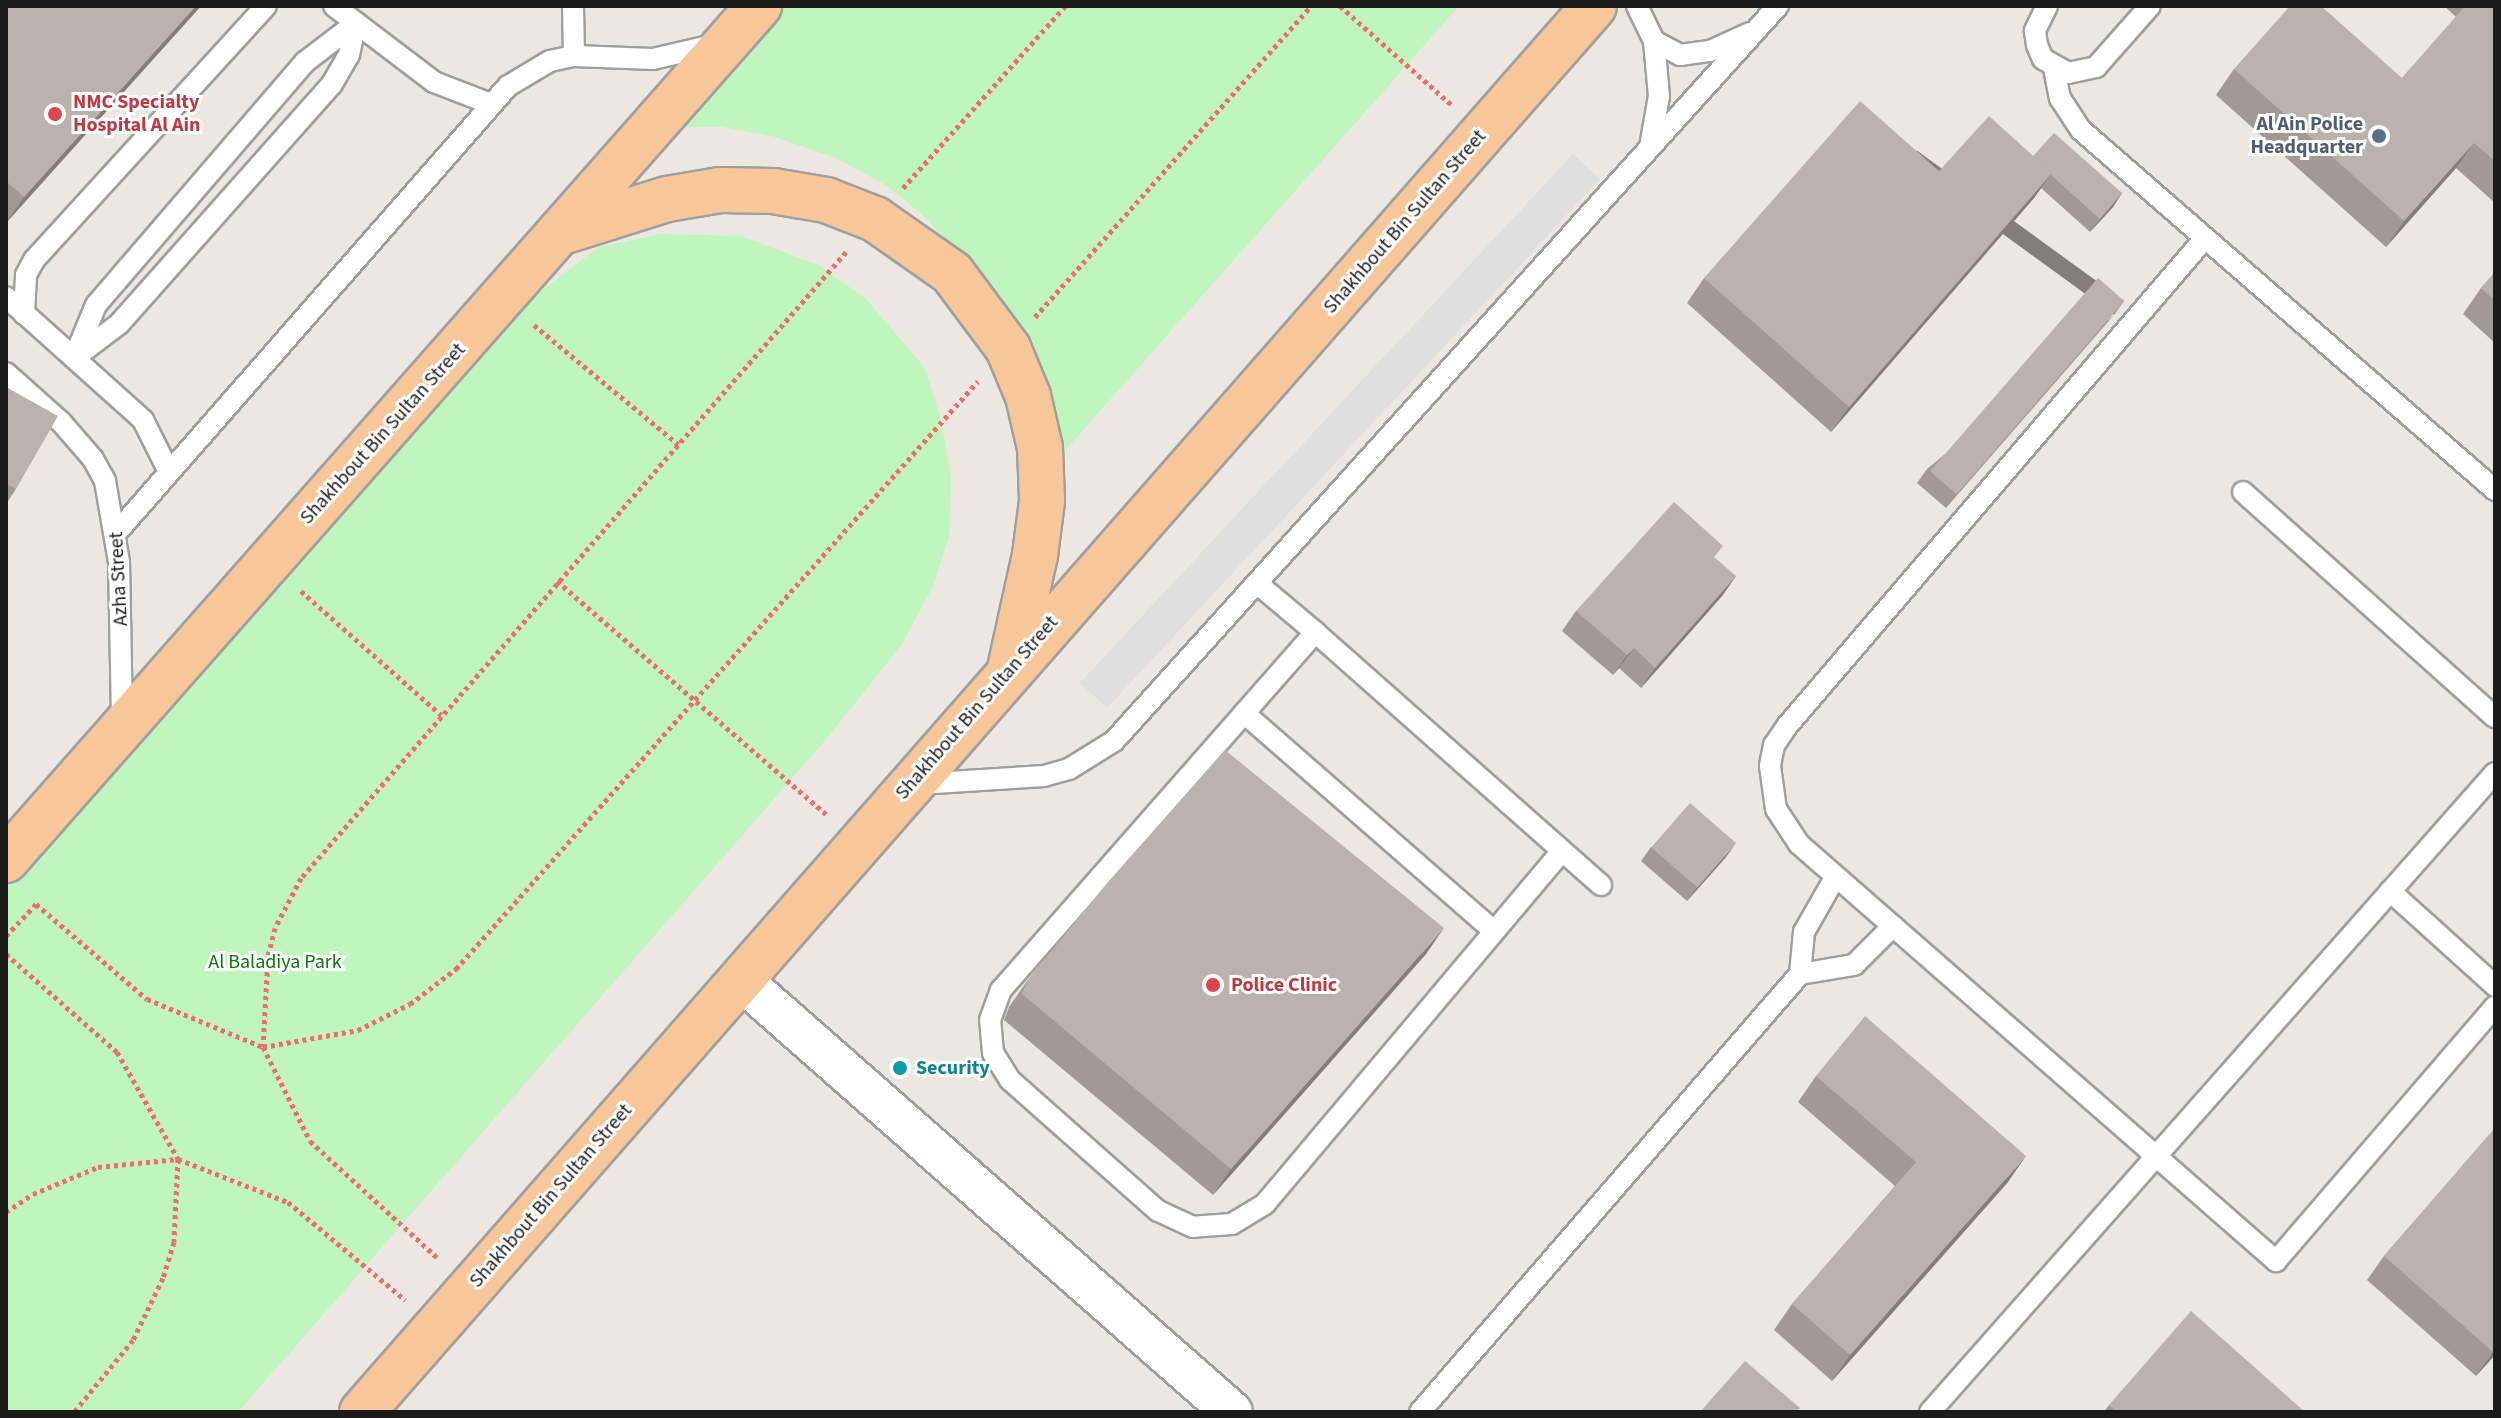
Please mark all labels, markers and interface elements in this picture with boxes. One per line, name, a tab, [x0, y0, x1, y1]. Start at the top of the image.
place label: NMC Specialty Hospital Al Ain	[73, 90, 200, 137]
marker: NMC Specialty Hospital Al Ain	[44, 103, 66, 125]
place label: Al Ain Police Headquarter	[2250, 112, 2363, 159]
street label: Shakhbout Bin Sultan Street	[1319, 125, 1491, 319]
marker: Al Ain Police Headquarter	[2370, 127, 2388, 145]
street label: Shakhbout Bin Sultan Street	[295, 338, 471, 530]
street label: Azha Street	[105, 531, 133, 627]
street label: Shakhbout Bin Sultan Street	[891, 611, 1063, 805]
park label: Al Baladiya Park	[208, 950, 342, 974]
place label: Police Clinic	[1231, 973, 1337, 997]
marker: Police Clinic	[1202, 974, 1224, 996]
place label: Security	[916, 1056, 990, 1080]
marker: Security	[891, 1059, 909, 1077]
street label: Shakhbout Bin Sultan Street	[465, 1099, 637, 1293]

